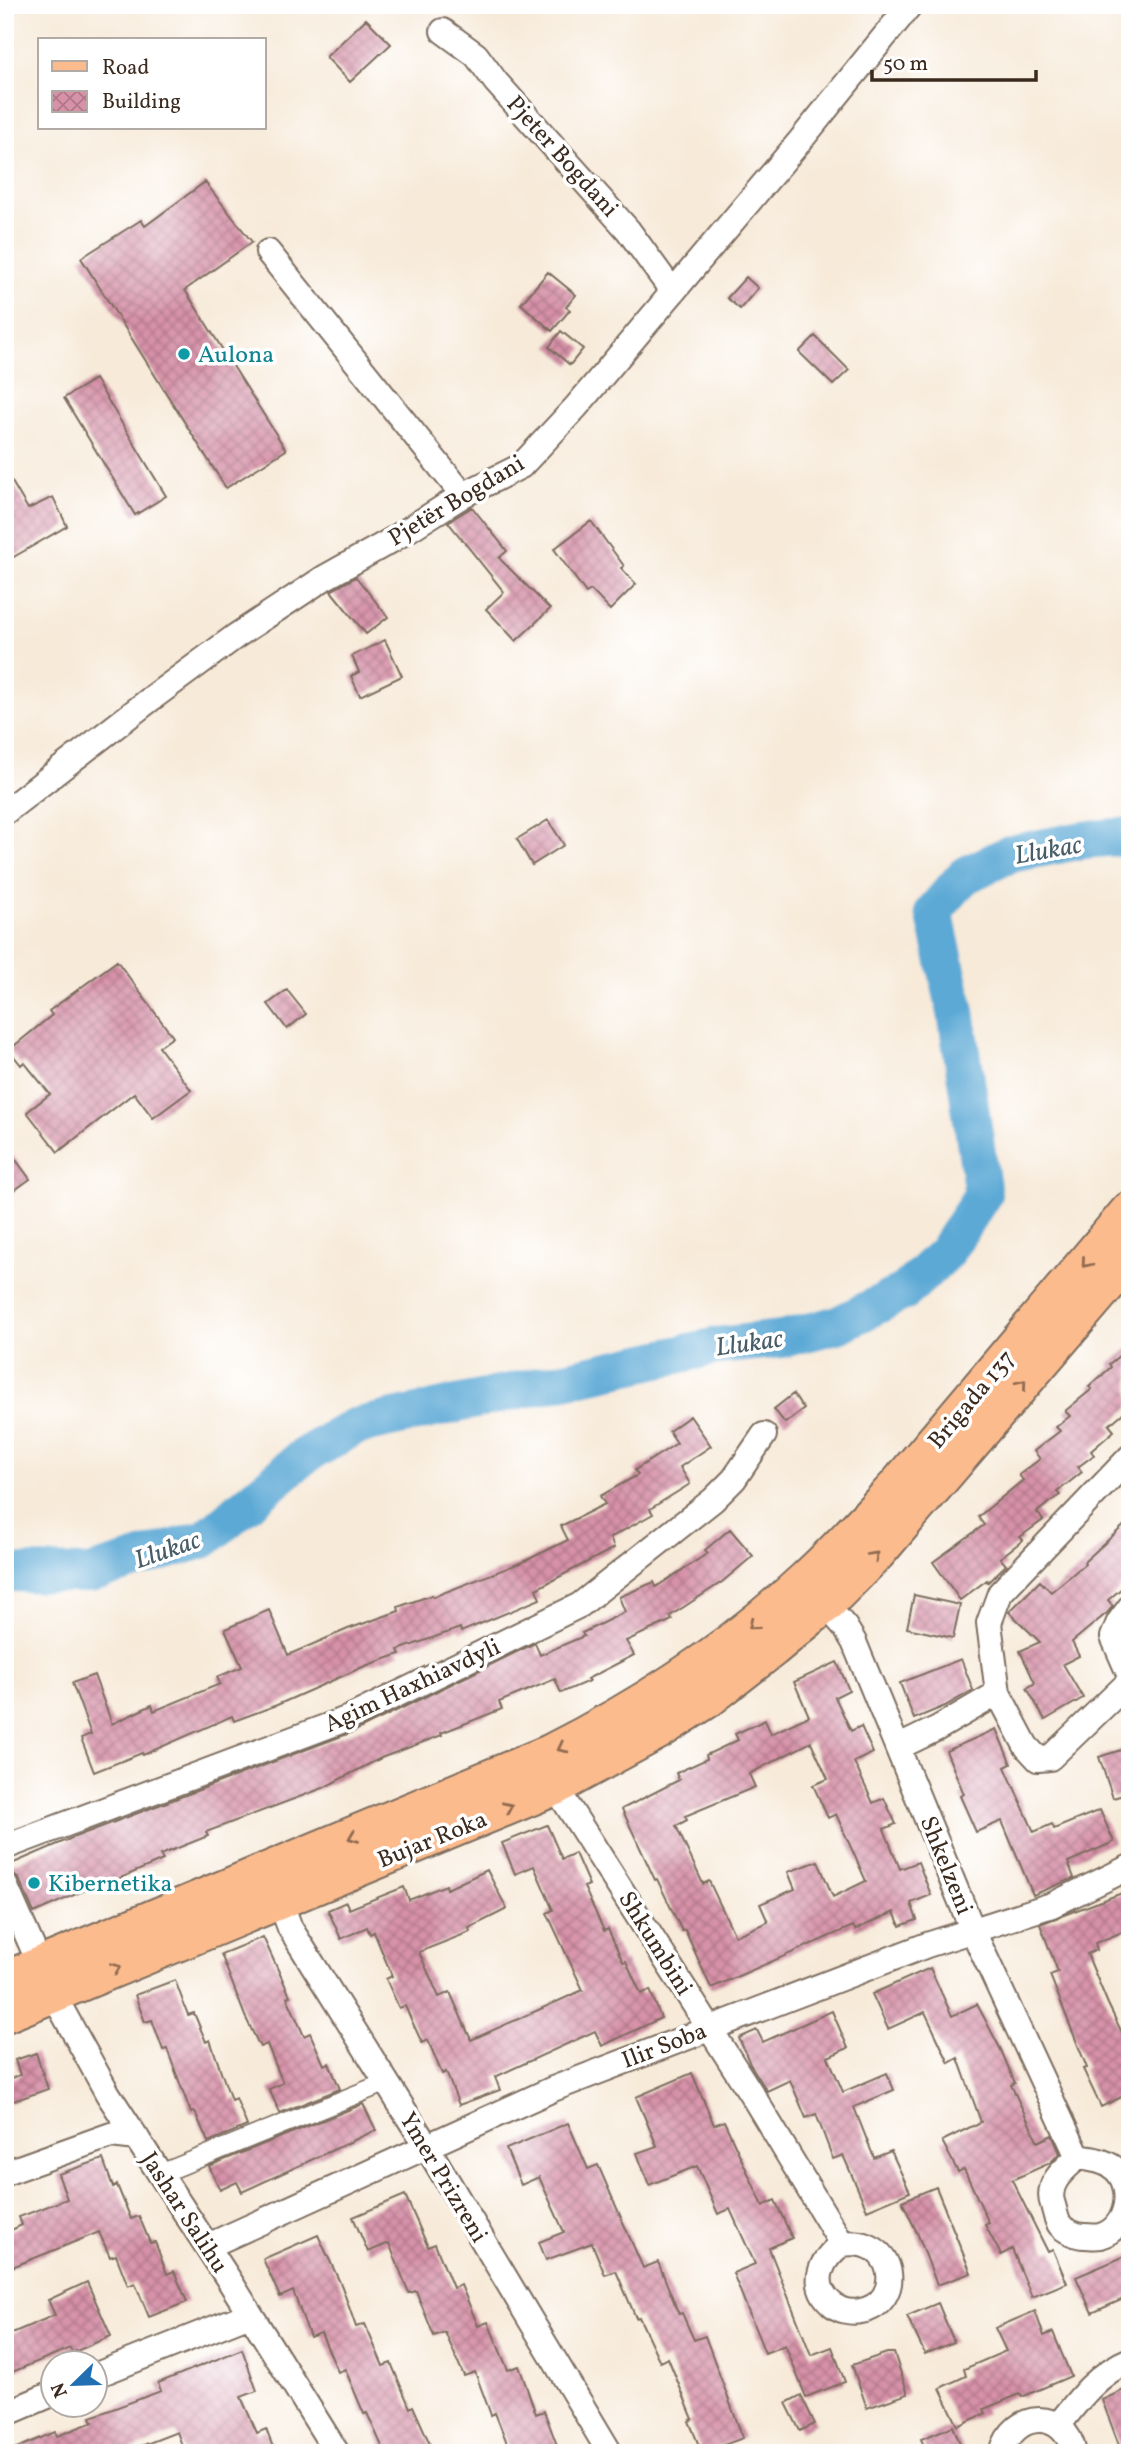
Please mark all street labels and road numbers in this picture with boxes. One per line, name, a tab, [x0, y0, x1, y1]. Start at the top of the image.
street label: Pjeter Bogdani	[498, 89, 626, 226]
street label: Pjetër Bogdani	[382, 448, 532, 556]
street label: Brigada 137	[921, 1343, 1024, 1457]
street label: Agim Haxhiavdyli	[319, 1631, 507, 1743]
street label: Bujar Roka	[373, 1803, 493, 1878]
street label: Shkelzeni	[910, 1811, 980, 1920]
street label: Shkumbini	[609, 1885, 700, 2003]
street label: Ilir Soba	[617, 2015, 712, 2079]
street label: Ymer Prizreni	[390, 2106, 495, 2250]
street label: Jashar Salihu	[131, 2146, 235, 2280]

